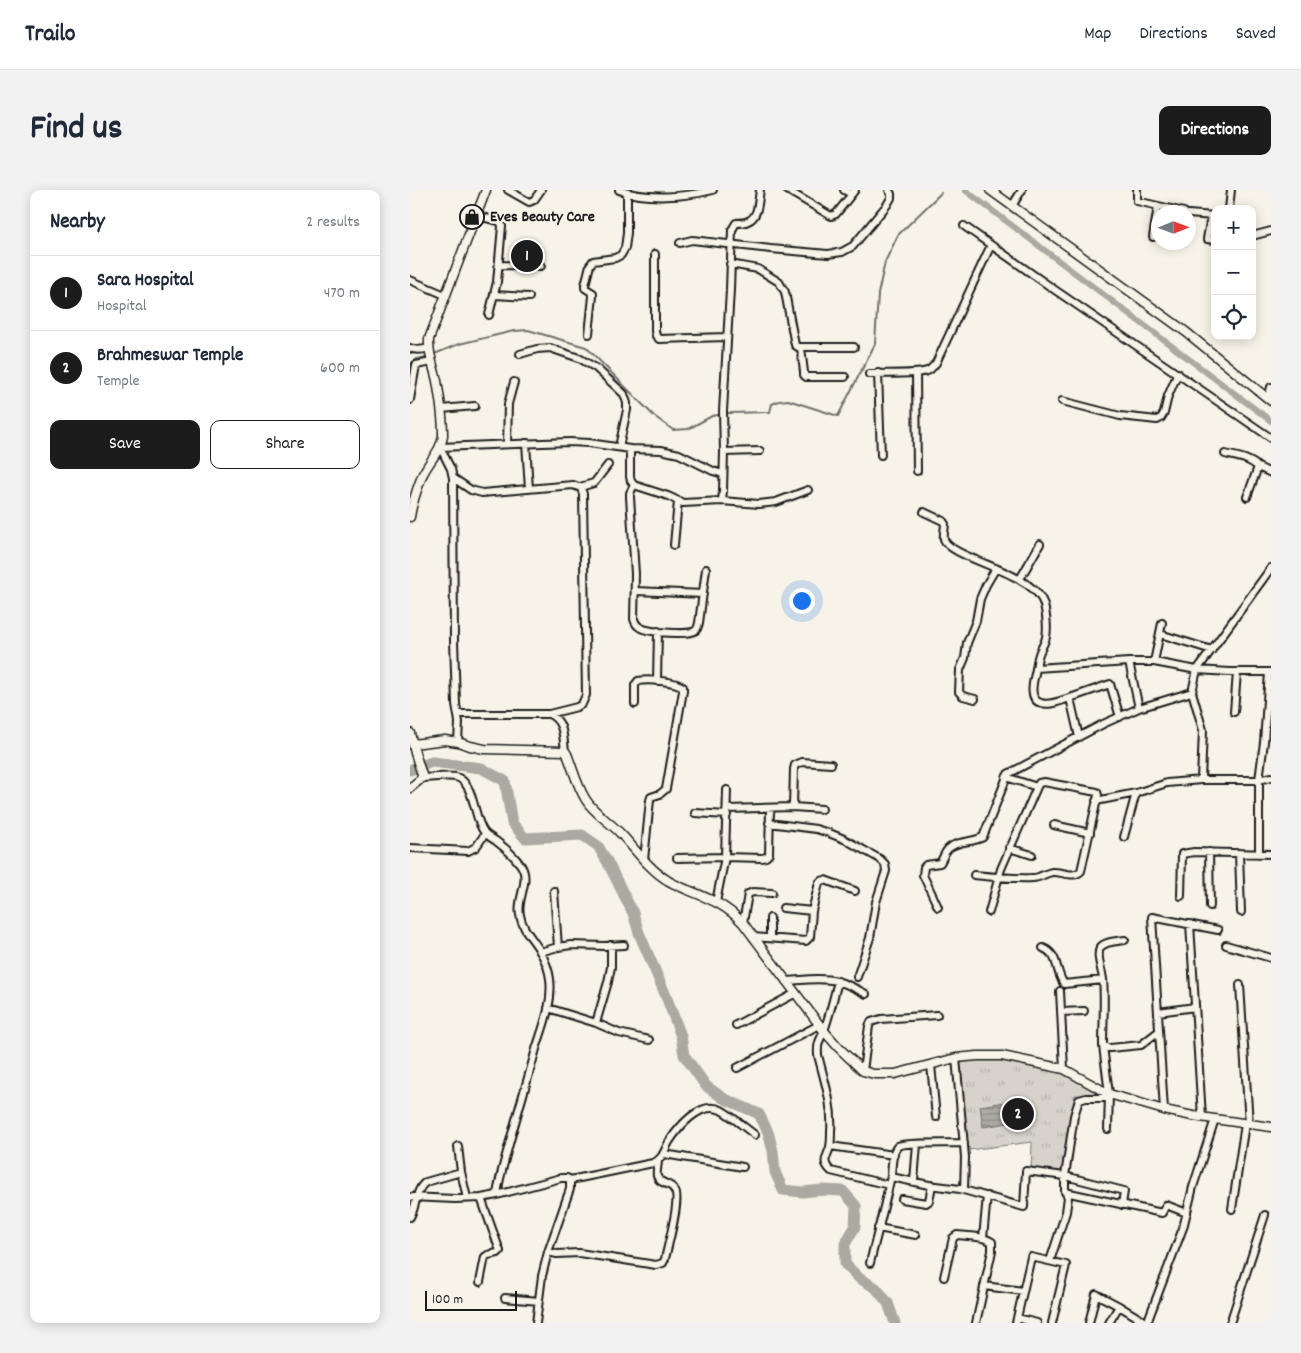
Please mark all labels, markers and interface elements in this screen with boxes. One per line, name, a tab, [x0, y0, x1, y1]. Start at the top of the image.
text: Trailo	[25, 18, 76, 52]
text: Map	[1084, 22, 1111, 47]
text: Directions	[1139, 22, 1208, 47]
text: Saved	[1236, 22, 1276, 47]
text: Find us	[30, 105, 122, 155]
button: Directions	[1159, 106, 1271, 155]
shop icon: Eves Beauty Care	[459, 204, 485, 230]
north arrow	[1151, 205, 1196, 250]
map controls	[1211, 205, 1256, 340]
button: +	[1211, 205, 1256, 250]
place label: Eves Beauty Care	[490, 206, 595, 229]
text: Nearby	[50, 208, 105, 238]
text: 2 results	[306, 211, 360, 234]
pin: 1	[511, 237, 543, 275]
button: −	[1211, 250, 1256, 295]
text: Sara Hospital	[97, 268, 193, 295]
text: 1	[64, 282, 68, 305]
text: 470 m	[324, 282, 360, 305]
text: Hospital	[97, 295, 147, 318]
button: locate	[1211, 295, 1256, 340]
text: Brahmeswar Temple	[97, 343, 243, 370]
text: 2	[63, 357, 70, 380]
text: 600 m	[320, 357, 360, 380]
text: Temple	[97, 370, 140, 393]
button: Save	[50, 420, 200, 469]
button: Share	[210, 420, 360, 469]
your location	[789, 588, 815, 614]
pin: 2	[1002, 1095, 1034, 1133]
scale bar	[425, 1288, 518, 1311]
text: 100 m	[432, 1290, 463, 1310]

